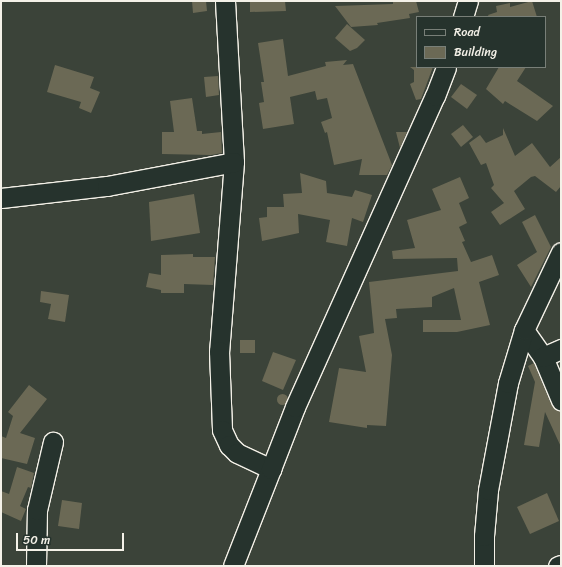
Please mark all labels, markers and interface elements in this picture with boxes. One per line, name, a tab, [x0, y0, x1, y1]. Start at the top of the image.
legend	[416, 16, 546, 68]
text: Road	[454, 21, 480, 43]
text: Building	[454, 41, 497, 63]
scale bar	[18, 525, 126, 551]
text: 50 m	[23, 529, 50, 551]

